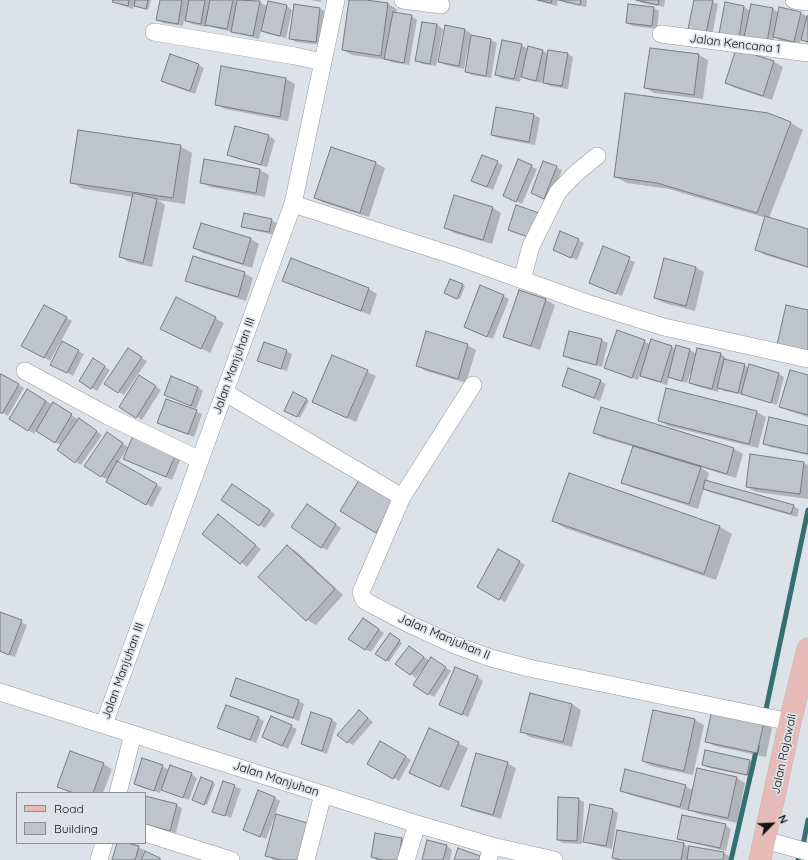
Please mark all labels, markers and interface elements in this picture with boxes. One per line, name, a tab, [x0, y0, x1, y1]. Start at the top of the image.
street label: Jalan Kencana 1	[689, 31, 781, 57]
street label: Jalan Manjuhan III	[210, 316, 258, 416]
street label: Jalan Manjuhan II	[396, 611, 492, 663]
street label: Jalan Manjuhan III	[99, 621, 147, 721]
street label: Jalan Rajawali	[768, 712, 800, 796]
street label: Jalan Manjuhan	[231, 758, 321, 800]
legend	[16, 792, 146, 844]
text: Road	[54, 801, 84, 816]
north arrow	[752, 804, 792, 844]
text: N	[775, 813, 791, 826]
text: Building	[54, 821, 98, 836]

